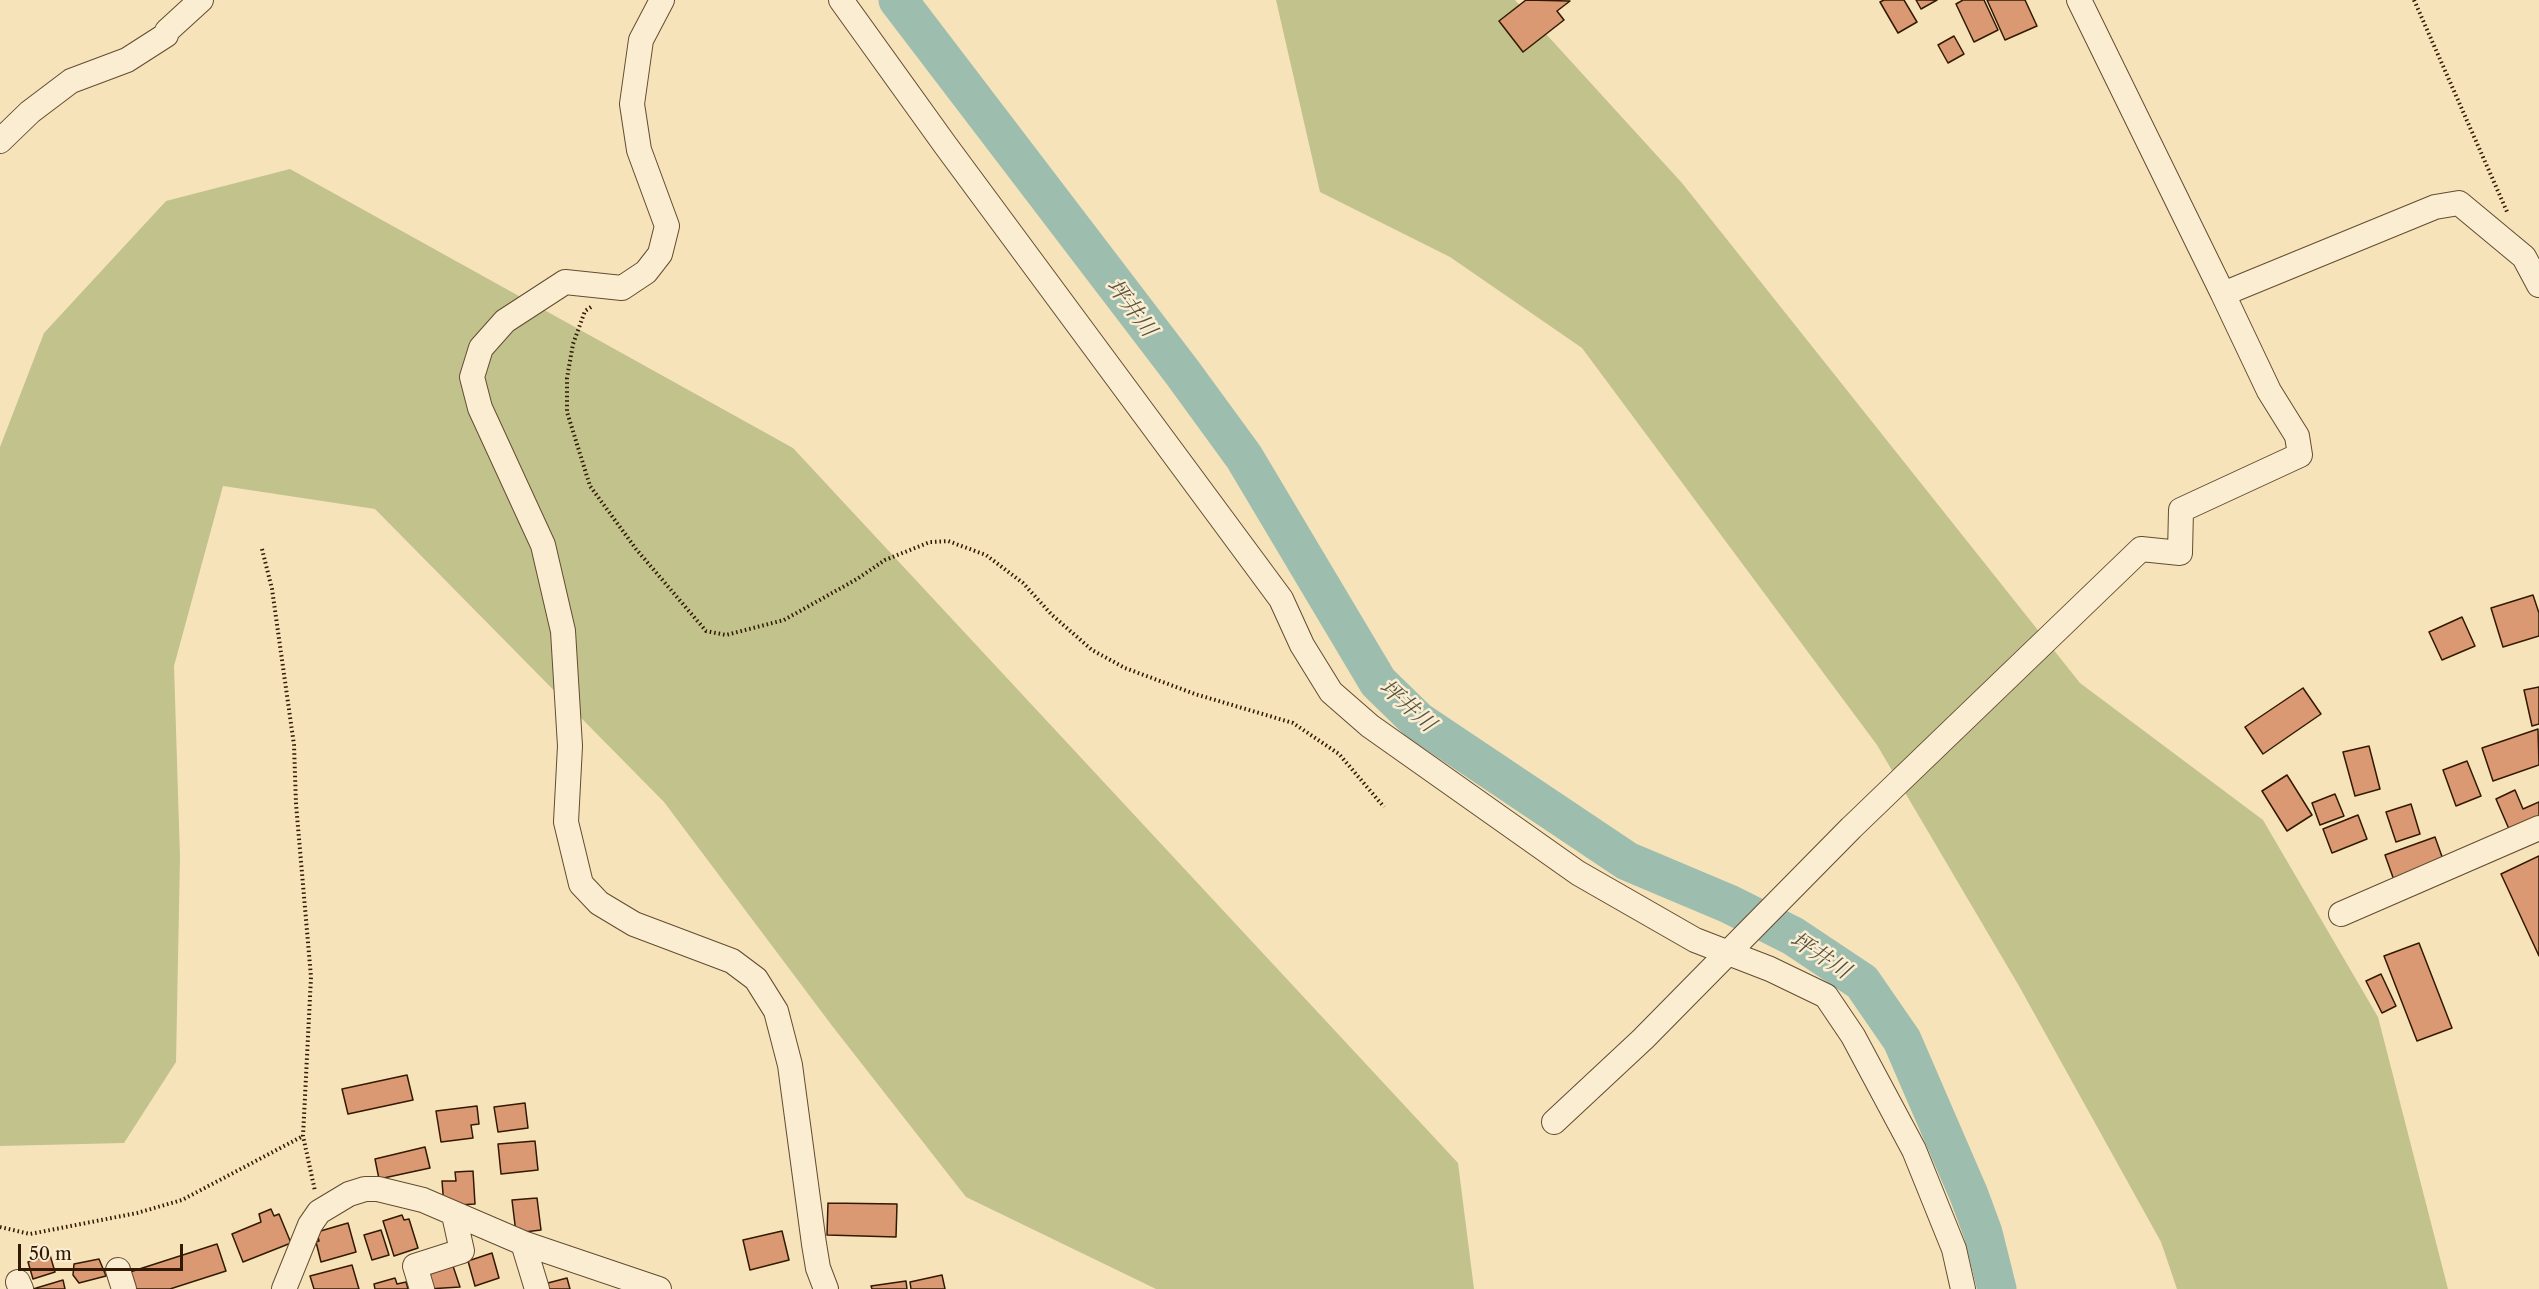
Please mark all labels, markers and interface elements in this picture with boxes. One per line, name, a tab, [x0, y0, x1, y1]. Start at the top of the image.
water label: 坪井川	[1101, 274, 1161, 342]
water label: 坪井川	[1374, 674, 1440, 738]
water label: 坪井川	[1785, 927, 1855, 985]
scale bar	[21, 1232, 186, 1270]
text: 50 m	[29, 1243, 72, 1265]

